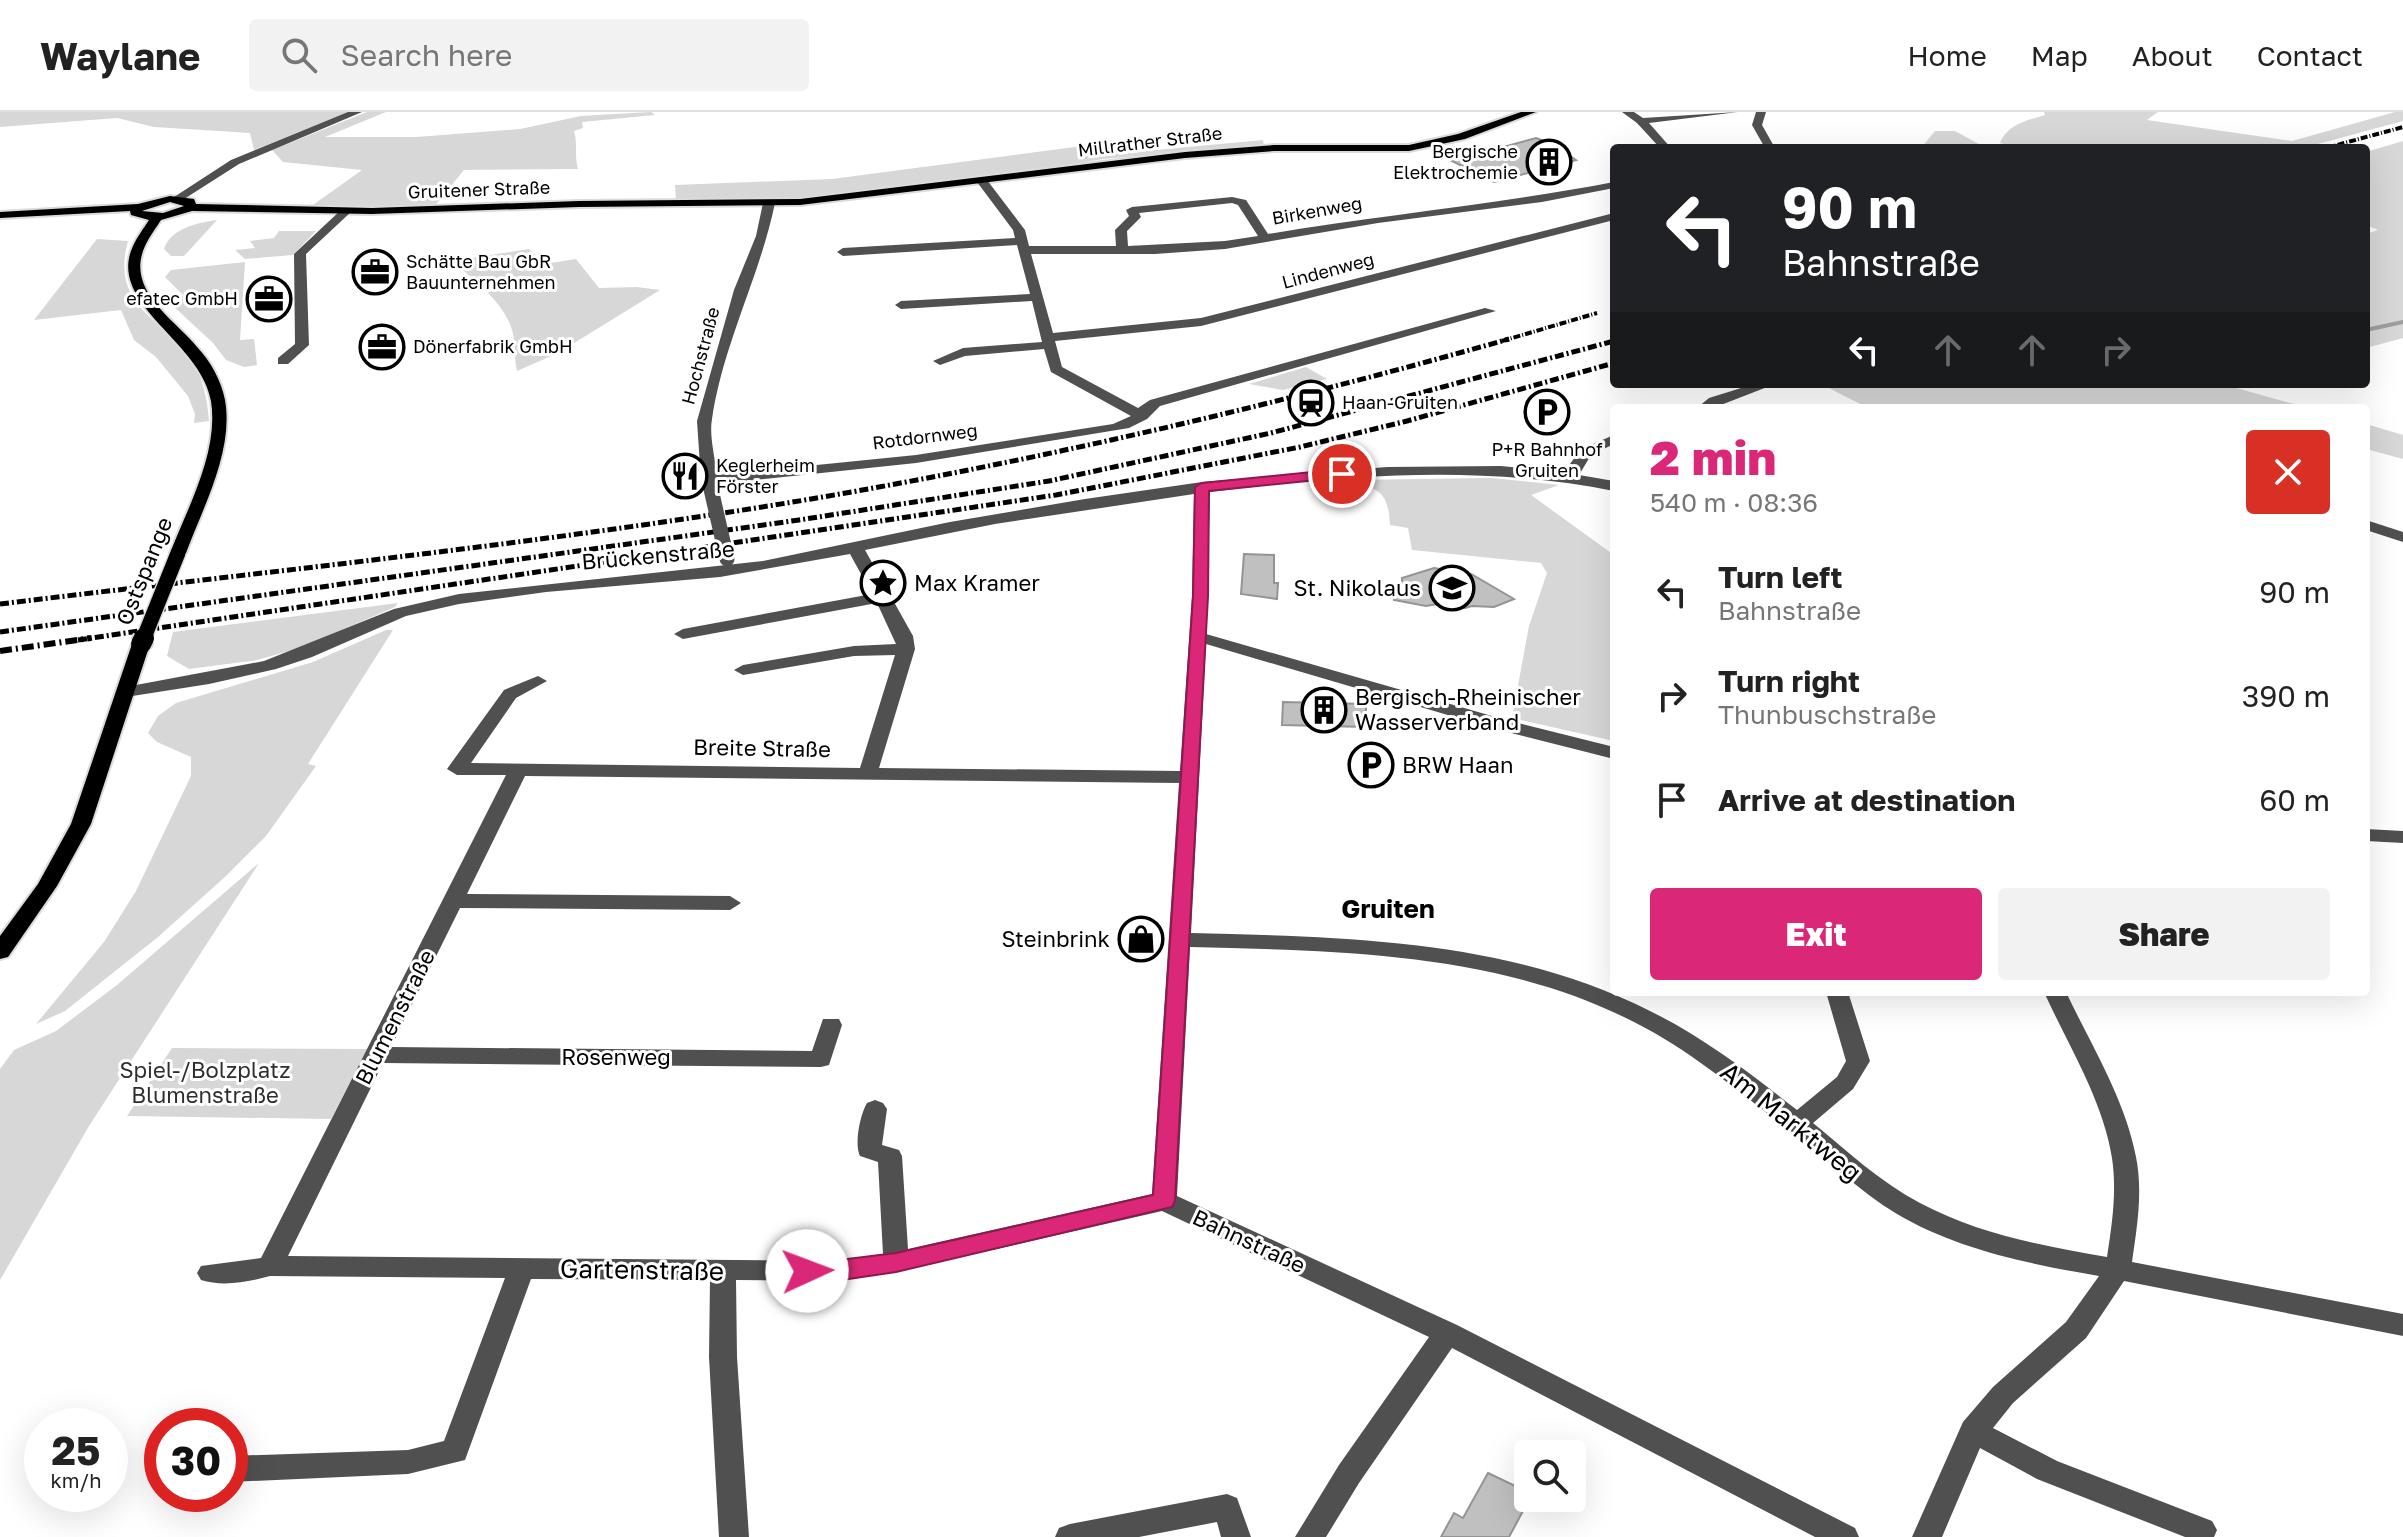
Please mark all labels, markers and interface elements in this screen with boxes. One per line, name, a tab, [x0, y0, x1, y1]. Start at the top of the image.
search box	[249, 19, 809, 91]
text: Waylane	[40, 33, 201, 78]
icon: search	[277, 33, 321, 77]
text: Search here	[341, 37, 512, 73]
text: Home	[1908, 39, 1987, 72]
text: Map	[2031, 39, 2088, 72]
text: About	[2132, 39, 2213, 72]
text: Contact	[2257, 39, 2363, 72]
street label: Millrather Straße	[1077, 121, 1223, 161]
building icon: Bergische Elektrochemie	[1525, 138, 1573, 186]
place label: Bergische Elektrochemie	[1393, 140, 1518, 183]
text: 90 m	[1782, 173, 1917, 240]
street label: Gruitener Straße	[407, 176, 550, 202]
icon: left	[1650, 176, 1754, 280]
street label: Birkenweg	[1270, 191, 1364, 229]
text: Bahnstraße	[1782, 241, 1980, 284]
street label: Lindenweg	[1279, 247, 1376, 293]
office icon: Schätte Bau GbR Bauunternehmen	[351, 248, 399, 296]
place label: Schätte Bau GbR Bauunternehmen	[406, 250, 556, 293]
office icon: efatec GmbH	[245, 275, 293, 323]
place label: efatec GmbH	[126, 287, 238, 309]
street label: Hochstraße	[676, 305, 724, 407]
office icon: Dönerfabrik GmbH	[358, 323, 406, 371]
icon: left	[1842, 328, 1886, 372]
icon: ahead	[1926, 328, 1970, 372]
icon: ahead	[2010, 328, 2054, 372]
icon: right	[2094, 328, 2138, 372]
place label: Dönerfabrik GmbH	[413, 335, 573, 357]
station icon: Haan-Gruiten	[1287, 379, 1335, 427]
parking icon: P+R Bahnhof Gruiten	[1523, 388, 1571, 436]
place label: Haan-Gruiten	[1342, 391, 1458, 413]
street label: Rotdornweg	[871, 419, 979, 453]
text: 2 min	[1650, 428, 1776, 486]
button: close	[2246, 430, 2330, 514]
place label: P+R Bahnhof Gruiten	[1491, 438, 1603, 481]
pin	[1308, 440, 1376, 508]
restaurant icon: Keglerheim Förster	[661, 452, 709, 500]
icon: arrive	[1320, 452, 1364, 496]
place label: Keglerheim Förster	[716, 454, 815, 497]
text: 540 m · 08:36	[1650, 487, 1818, 518]
street label: Ostspange	[110, 513, 177, 629]
street label: Brückenstraße	[580, 534, 736, 575]
place icon: Max Kramer	[859, 559, 907, 607]
text: Turn left	[1718, 559, 1843, 595]
school or university icon: St. Nikolaus	[1428, 564, 1476, 612]
place label: Max Kramer	[914, 569, 1040, 596]
icon: left	[1650, 570, 1694, 614]
place label: St. Nikolaus	[1294, 574, 1421, 601]
text: 90 m	[2259, 574, 2330, 610]
text: Bahnstraße	[1718, 595, 1861, 626]
text: Turn right	[1718, 663, 1860, 699]
icon: right	[1650, 674, 1694, 718]
text: 390 m	[2242, 678, 2330, 714]
place label: Bergisch-Rheinischer Wasserverband	[1355, 683, 1581, 735]
building icon: Bergisch-Rheinischer Wasserverband	[1300, 686, 1348, 734]
text: Thunbuschstraße	[1718, 699, 1936, 730]
street label: Breite Straße	[693, 733, 831, 762]
parking icon: BRW Haan	[1347, 741, 1395, 789]
place label: BRW Haan	[1402, 751, 1513, 778]
icon: arrive	[1650, 778, 1694, 822]
text: Arrive at destination	[1718, 782, 2015, 818]
text: 60 m	[2259, 782, 2330, 818]
button: Exit	[1650, 888, 1982, 980]
button: Share	[1998, 888, 2330, 980]
district label: Gruiten	[1341, 893, 1435, 924]
shop icon: Steinbrink	[1117, 915, 1165, 963]
place label: Steinbrink	[1001, 925, 1110, 952]
street label: Blumenstraße	[349, 945, 440, 1089]
street label: Rosenweg	[561, 1043, 671, 1070]
street label: Am Marktweg	[1715, 1055, 1868, 1188]
park label: Spiel-/Bolzplatz Blumenstraße	[119, 1056, 291, 1108]
street label: Bahnstraße	[1189, 1203, 1310, 1278]
position arrow	[765, 1229, 849, 1313]
street label: Gartenstraße	[560, 1253, 724, 1286]
speed limit sign: 30	[144, 1408, 248, 1512]
text: 25	[52, 1426, 100, 1474]
map controls	[1514, 1440, 1586, 1512]
button: search	[1514, 1440, 1586, 1512]
text: km/h	[51, 1468, 101, 1492]

